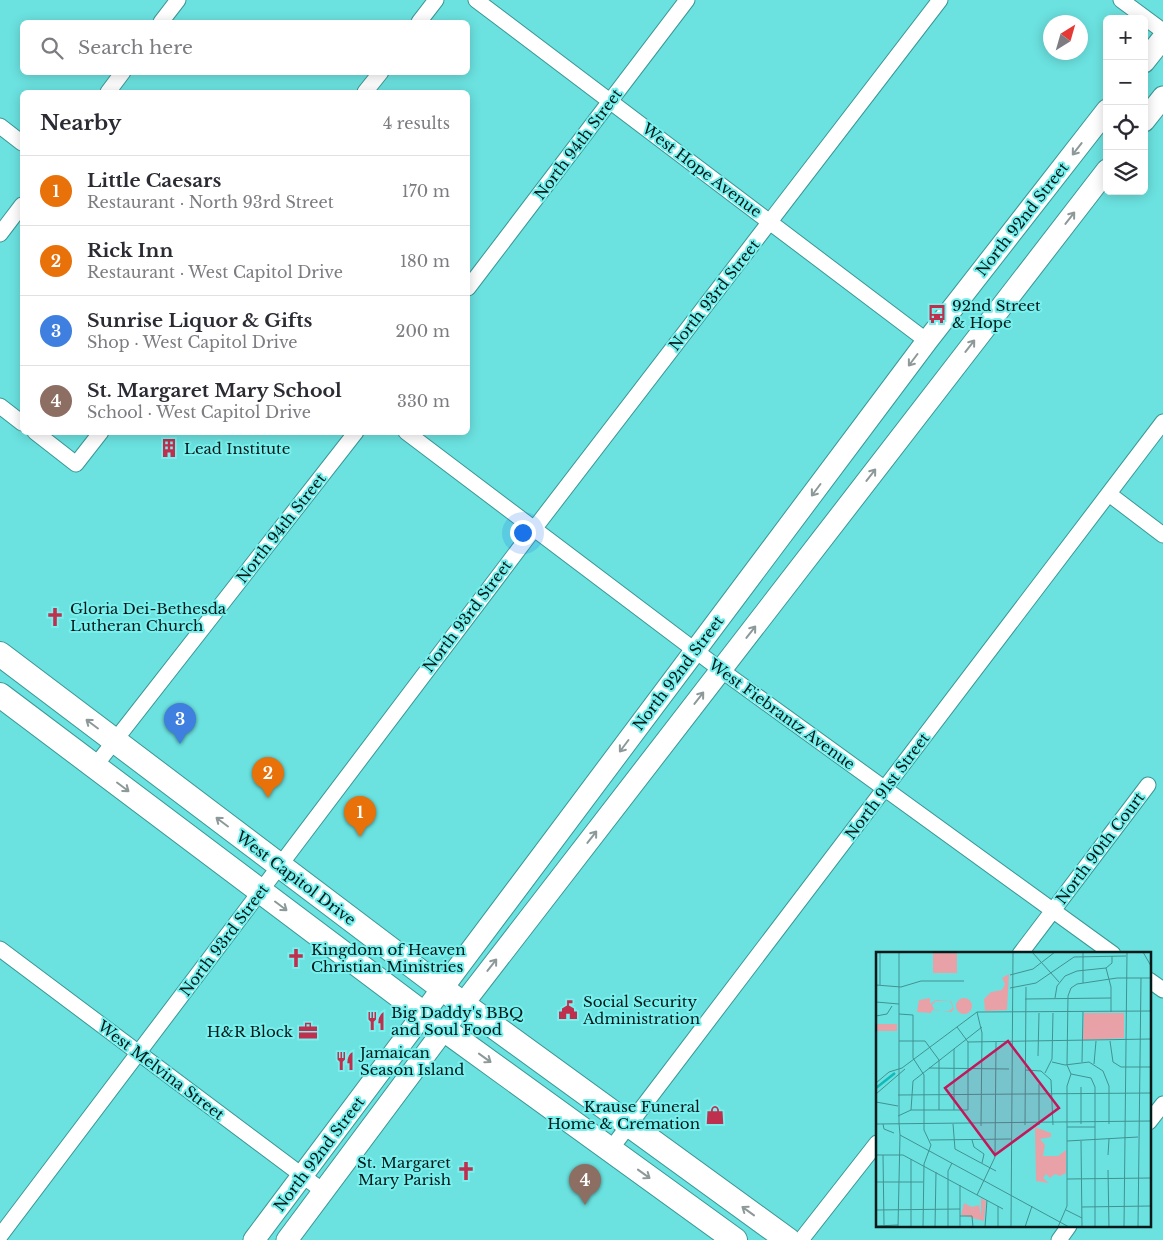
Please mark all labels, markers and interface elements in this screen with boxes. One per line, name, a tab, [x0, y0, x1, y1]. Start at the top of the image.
north arrow	[1043, 15, 1088, 60]
map controls	[1103, 15, 1148, 195]
button: +	[1103, 15, 1148, 60]
search box	[20, 20, 470, 75]
icon: search	[38, 34, 66, 62]
text: Search here	[78, 36, 193, 59]
button: −	[1103, 60, 1148, 105]
street label: North 94th Street	[530, 84, 626, 203]
button: locate	[1103, 105, 1148, 150]
text: Nearby	[40, 110, 121, 136]
text: 4 results	[383, 113, 450, 133]
street label: West Hope Avenue	[638, 118, 766, 221]
one-way arrow	[1072, 142, 1083, 155]
button: layers	[1103, 150, 1148, 195]
street label: North 92nd Street	[972, 158, 1073, 280]
text: Little Caesars	[87, 169, 221, 192]
text: 1	[53, 181, 59, 201]
text: 170 m	[402, 181, 450, 201]
text: Restaurant · North 93rd Street	[87, 192, 334, 212]
one-way arrow	[1064, 212, 1075, 225]
street label: North 93rd Street	[665, 235, 763, 354]
text: Rick Inn	[87, 239, 173, 262]
text: 2	[51, 251, 61, 271]
text: 180 m	[400, 251, 450, 271]
text: Restaurant · West Capitol Drive	[87, 262, 343, 282]
place label: 92nd Street & Hope	[952, 296, 1041, 332]
bus stop icon: 92nd Street & Hope	[926, 303, 948, 325]
text: Sunrise Liquor & Gifts	[87, 309, 312, 332]
text: 3	[51, 321, 61, 341]
text: 200 m	[396, 321, 450, 341]
text: Shop · West Capitol Drive	[87, 332, 297, 352]
one-way arrow	[965, 340, 976, 353]
one-way arrow	[908, 353, 919, 366]
text: St. Margaret Mary School	[87, 379, 342, 402]
text: 4	[51, 391, 61, 411]
text: 330 m	[397, 391, 450, 411]
text: School · West Capitol Drive	[87, 402, 311, 422]
building icon: Lead Institute	[158, 437, 180, 459]
place label: Lead Institute	[184, 439, 290, 458]
street label: North 94th Street	[232, 469, 330, 587]
one-way arrow	[866, 469, 877, 482]
one-way arrow	[811, 483, 821, 497]
your location	[510, 520, 536, 546]
street label: North 93rd Street	[419, 556, 516, 676]
place label: Gloria Dei-Bethesda Lutheran Church	[70, 599, 227, 635]
church icon: Gloria Dei-Bethesda Lutheran Church	[44, 606, 66, 628]
street label: North 92nd Street	[629, 611, 728, 734]
one-way arrow	[745, 625, 756, 638]
street label: West Fiebrantz Avenue	[704, 654, 859, 773]
one-way arrow	[694, 691, 704, 705]
pin: 3	[164, 703, 196, 744]
one-way arrow	[85, 719, 99, 729]
street label: North 91st Street	[841, 729, 933, 843]
one-way arrow	[618, 739, 629, 752]
pin: 2	[252, 757, 284, 798]
one-way arrow	[116, 782, 130, 792]
street label: North 90th Court	[1052, 788, 1149, 908]
pin: 1	[344, 796, 376, 837]
one-way arrow	[215, 817, 228, 828]
street label: West Capitol Drive	[232, 826, 360, 929]
one-way arrow	[586, 831, 597, 844]
street label: North 93rd Street	[176, 880, 273, 1000]
one-way arrow	[274, 901, 288, 911]
place label: Kingdom of Heaven Christian Ministries	[311, 940, 466, 976]
church icon: Kingdom of Heaven Christian Ministries	[285, 947, 307, 969]
inset map	[876, 952, 1150, 1228]
one-way arrow	[487, 959, 498, 972]
place label: Social Security Administration	[582, 992, 700, 1028]
public building icon: Social Security Administration	[557, 999, 579, 1021]
place label: Big Daddy's BBQ and Soul Food	[391, 1003, 523, 1039]
restaurant icon: Big Daddy's BBQ and Soul Food	[365, 1010, 387, 1032]
street label: West Melvina Street	[93, 1016, 228, 1124]
office icon: H&R Block	[297, 1020, 319, 1042]
place label: H&R Block	[207, 1022, 294, 1041]
place label: Jamaican Season Island	[358, 1043, 464, 1079]
restaurant icon: Jamaican Season Island	[334, 1050, 356, 1072]
one-way arrow	[478, 1053, 491, 1064]
street label: North 92nd Street	[270, 1092, 369, 1215]
place label: Krause Funeral Home & Cremation	[547, 1097, 700, 1133]
shop icon: Krause Funeral Home & Cremation	[704, 1104, 726, 1126]
place label: St. Margaret Mary Parish	[357, 1153, 451, 1189]
church icon: St. Margaret Mary Parish	[455, 1160, 477, 1182]
pin: 4	[569, 1164, 601, 1205]
one-way arrow	[637, 1169, 651, 1179]
one-way arrow	[741, 1206, 755, 1216]

